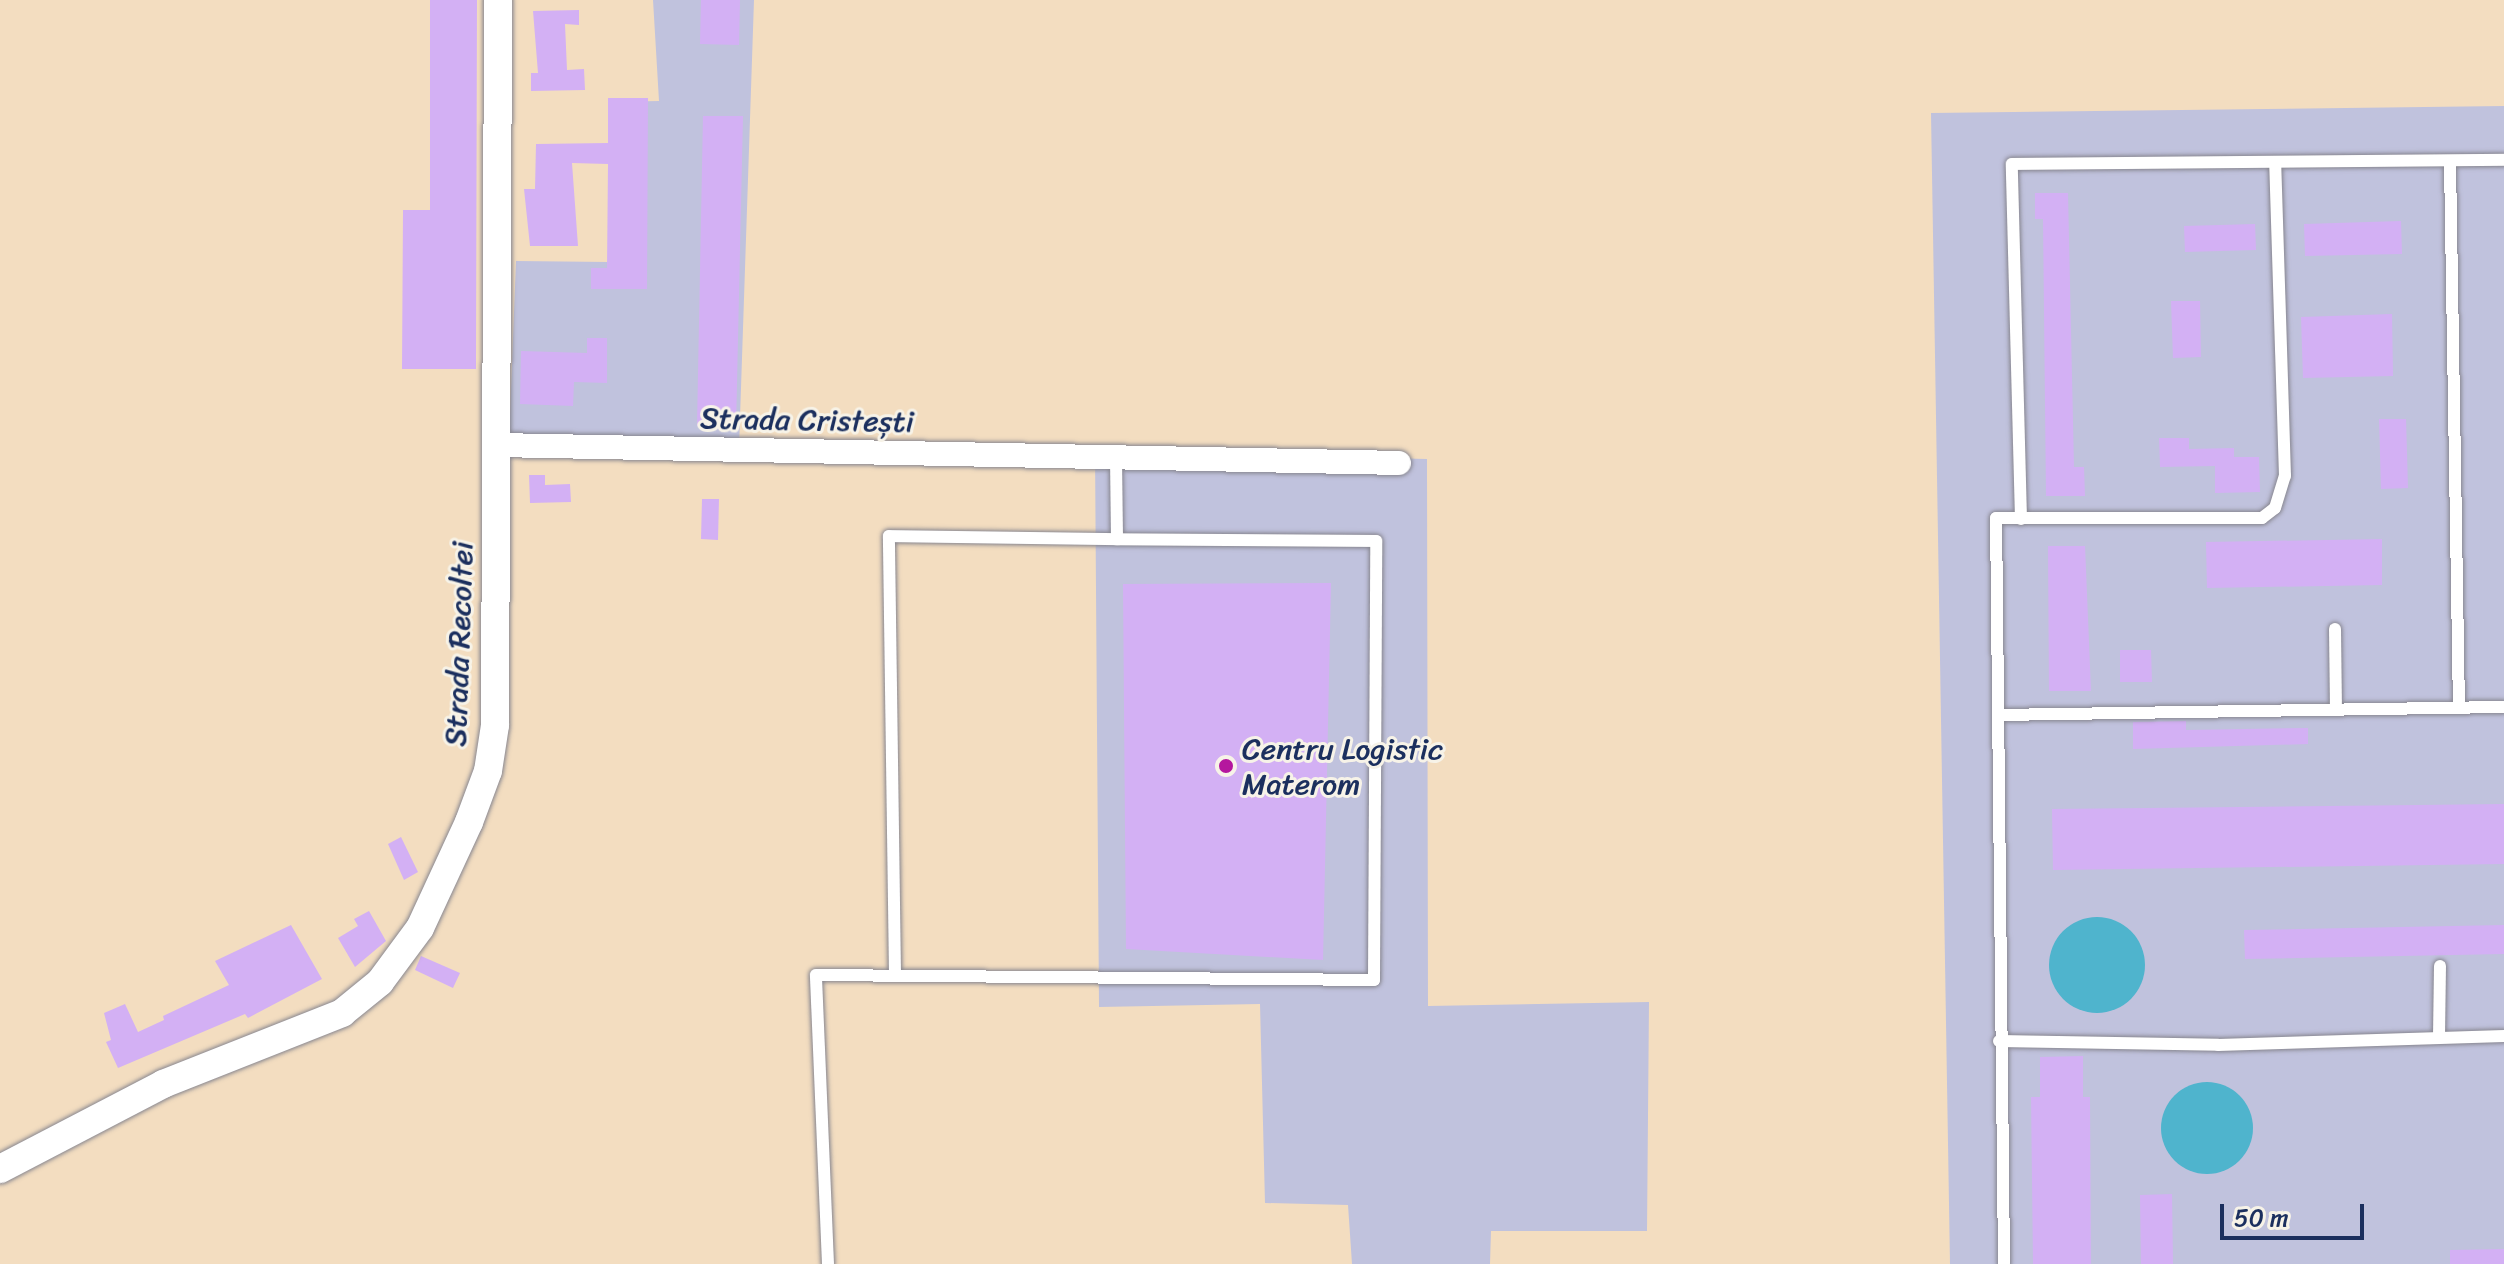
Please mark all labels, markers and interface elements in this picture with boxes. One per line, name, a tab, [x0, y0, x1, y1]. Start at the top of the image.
street label: Strada Cristești	[700, 400, 914, 440]
street label: Strada Recoltei	[437, 541, 481, 747]
place label: Centru Logistic Materom	[1242, 731, 1443, 802]
marker: Centru Logistic Materom	[1217, 757, 1235, 775]
scale bar	[2224, 1188, 2368, 1238]
text: 50 m	[2234, 1197, 2289, 1239]

